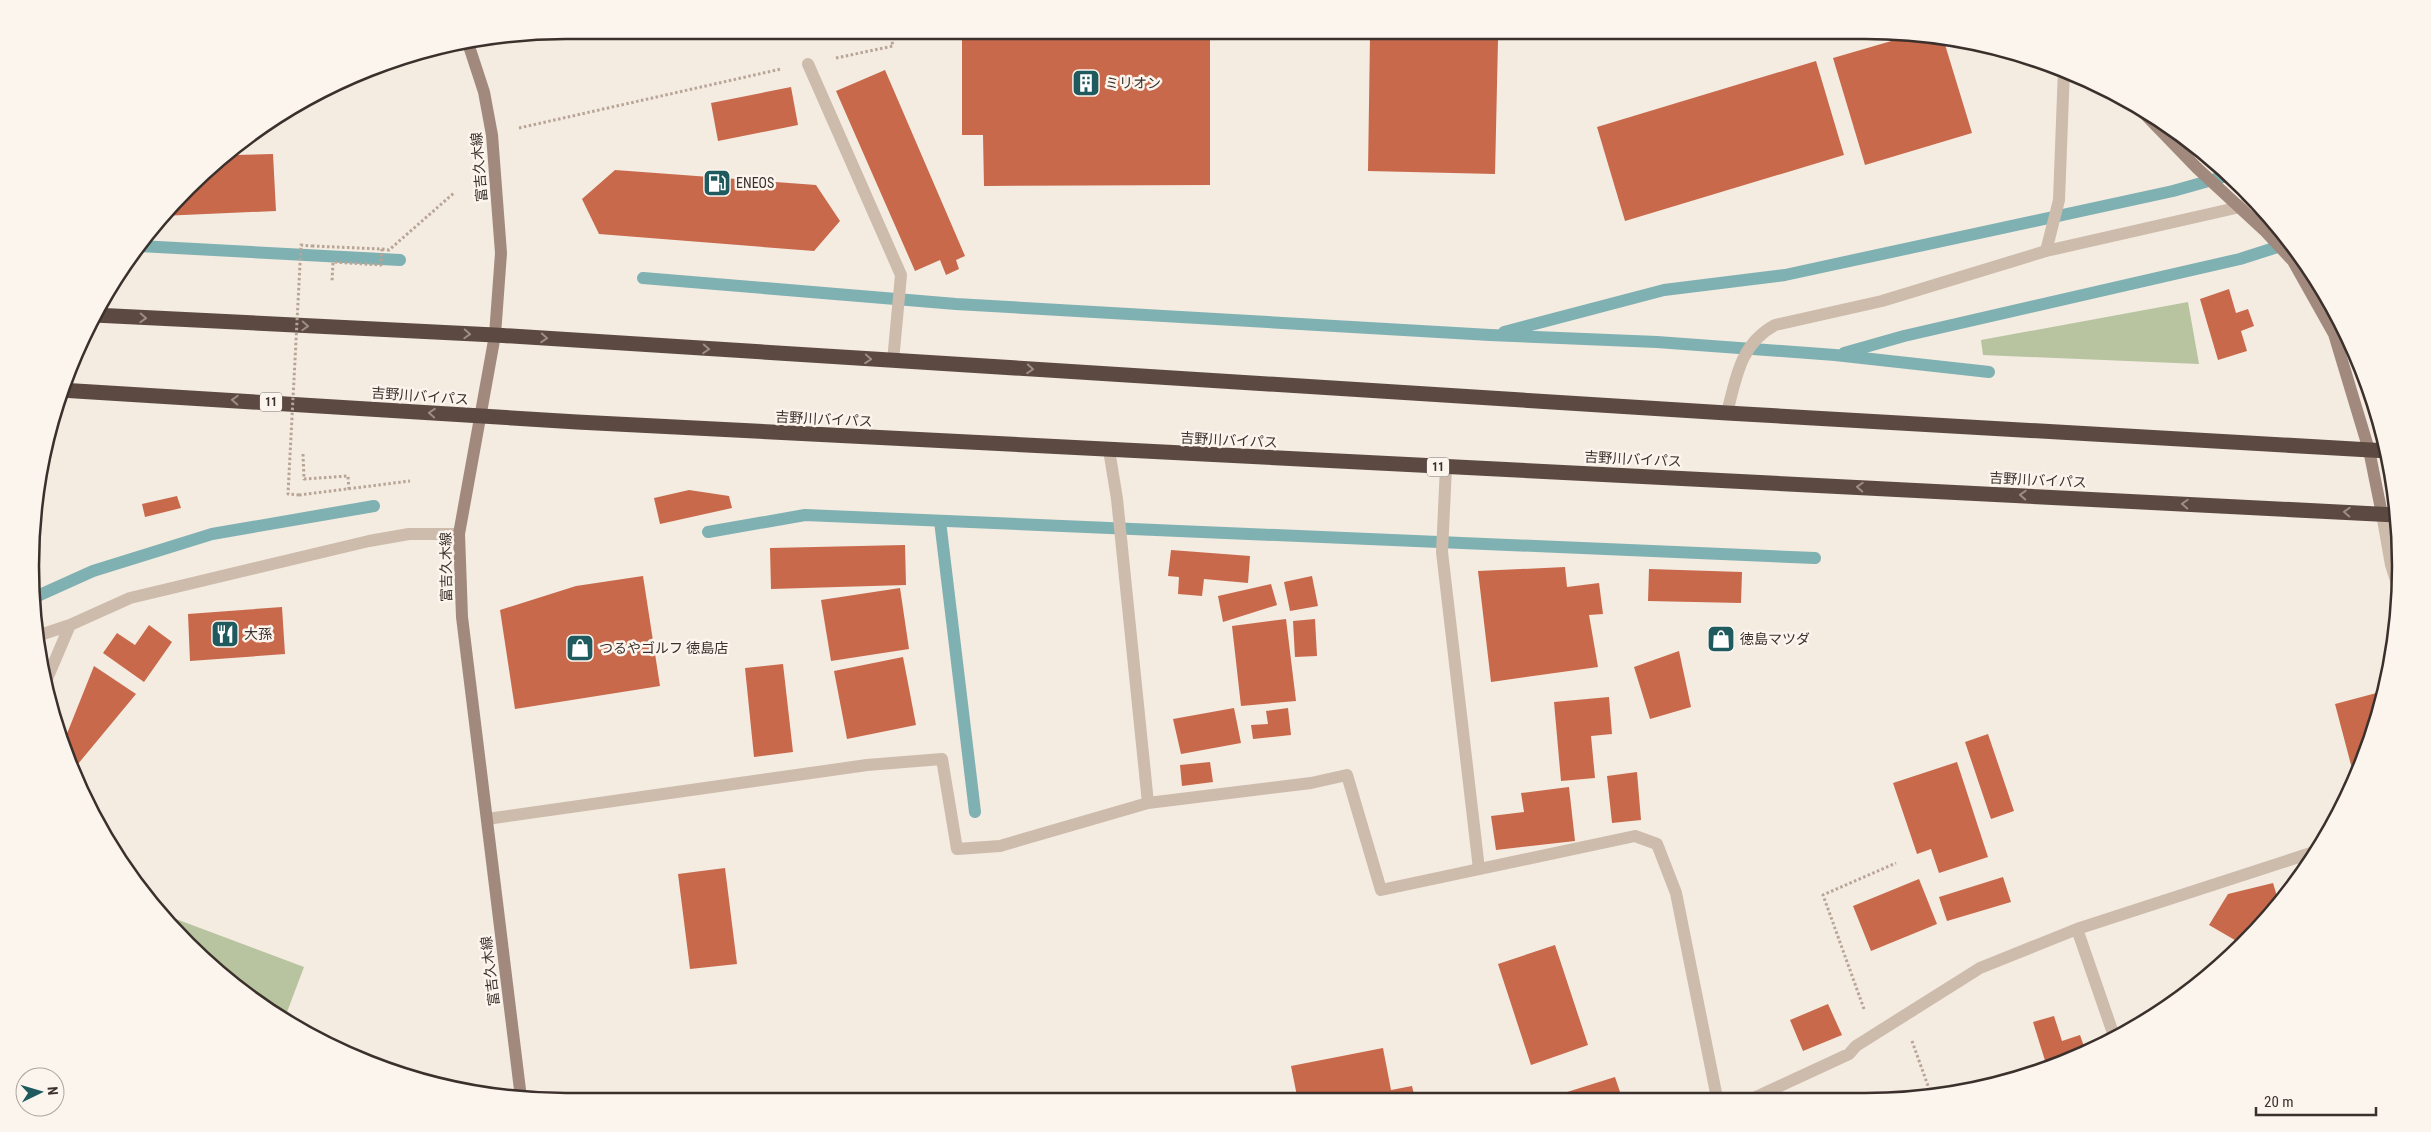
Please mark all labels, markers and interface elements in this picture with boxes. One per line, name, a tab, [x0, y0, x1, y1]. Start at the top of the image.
building icon: ミリオン	[1071, 68, 1101, 98]
place label: ミリオン	[1105, 75, 1161, 91]
street label: 富吉久木線	[468, 131, 490, 203]
fuel station icon: ENEOS	[702, 168, 732, 198]
place label: ENEOS	[736, 175, 774, 191]
one-way arrow	[139, 312, 147, 323]
one-way arrow	[301, 320, 309, 331]
one-way arrow	[463, 328, 471, 339]
one-way arrow	[540, 333, 548, 344]
one-way arrow	[702, 343, 710, 354]
one-way arrow	[864, 353, 872, 364]
one-way arrow	[1027, 364, 1035, 375]
street label: 吉野川バイパス	[371, 385, 469, 407]
road number: 11	[260, 392, 282, 412]
one-way arrow	[231, 395, 239, 406]
one-way arrow	[428, 408, 436, 419]
street label: 吉野川バイパス	[775, 408, 873, 430]
street label: 吉野川バイパス	[1180, 429, 1278, 451]
street label: 吉野川バイパス	[1584, 448, 1682, 470]
road number: 11	[1427, 458, 1449, 477]
street label: 吉野川バイパス	[1989, 469, 2087, 491]
one-way arrow	[1856, 481, 1864, 492]
one-way arrow	[2019, 490, 2027, 501]
one-way arrow	[2181, 498, 2189, 509]
one-way arrow	[2343, 507, 2351, 518]
street label: 富吉久木線	[437, 532, 455, 602]
restaurant icon: 大孫	[210, 619, 240, 649]
shop icon: 徳島マツダ	[1706, 624, 1736, 654]
place label: 大孫	[244, 626, 272, 642]
place label: 徳島マツダ	[1740, 631, 1810, 647]
shop icon: つるやゴルフ 徳島店	[565, 633, 595, 663]
place label: つるやゴルフ 徳島店	[599, 640, 728, 656]
street label: 富吉久木線	[478, 935, 502, 1007]
north arrow	[15, 1067, 65, 1117]
scale bar	[2256, 1084, 2376, 1116]
text: N	[45, 1086, 61, 1096]
text: 20 m	[2264, 1093, 2294, 1111]

